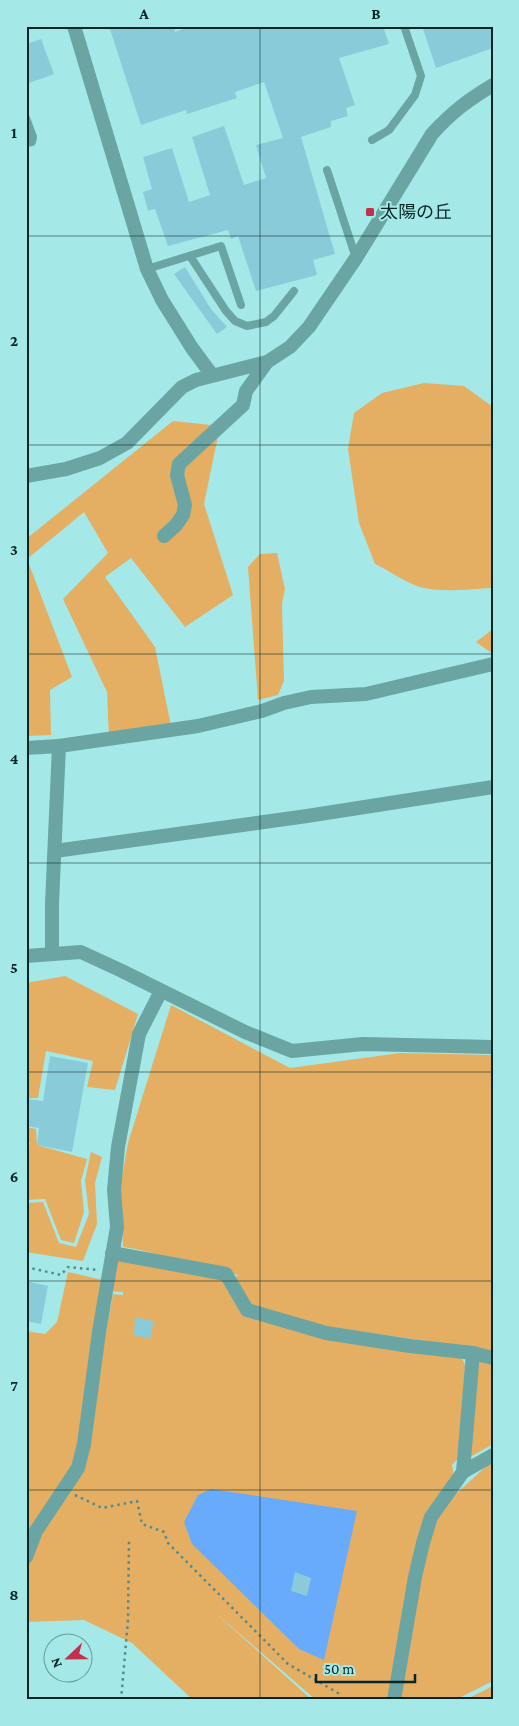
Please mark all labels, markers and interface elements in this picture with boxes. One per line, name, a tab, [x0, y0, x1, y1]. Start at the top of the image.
text: A	[138, 5, 149, 22]
text: B	[371, 5, 381, 22]
text: 1	[11, 124, 17, 141]
place label: 太陽の丘	[380, 202, 452, 222]
marker: 太陽の丘	[364, 206, 376, 218]
text: 2	[10, 332, 18, 349]
text: 3	[10, 541, 18, 558]
text: 4	[10, 750, 19, 767]
text: 5	[10, 959, 18, 976]
text: 6	[10, 1168, 18, 1185]
text: 7	[10, 1377, 18, 1394]
text: 8	[9, 1586, 19, 1603]
north arrow	[42, 1634, 92, 1684]
scale bar	[316, 1651, 415, 1683]
text: N	[47, 1655, 65, 1670]
text: 50 m	[324, 1661, 354, 1677]

